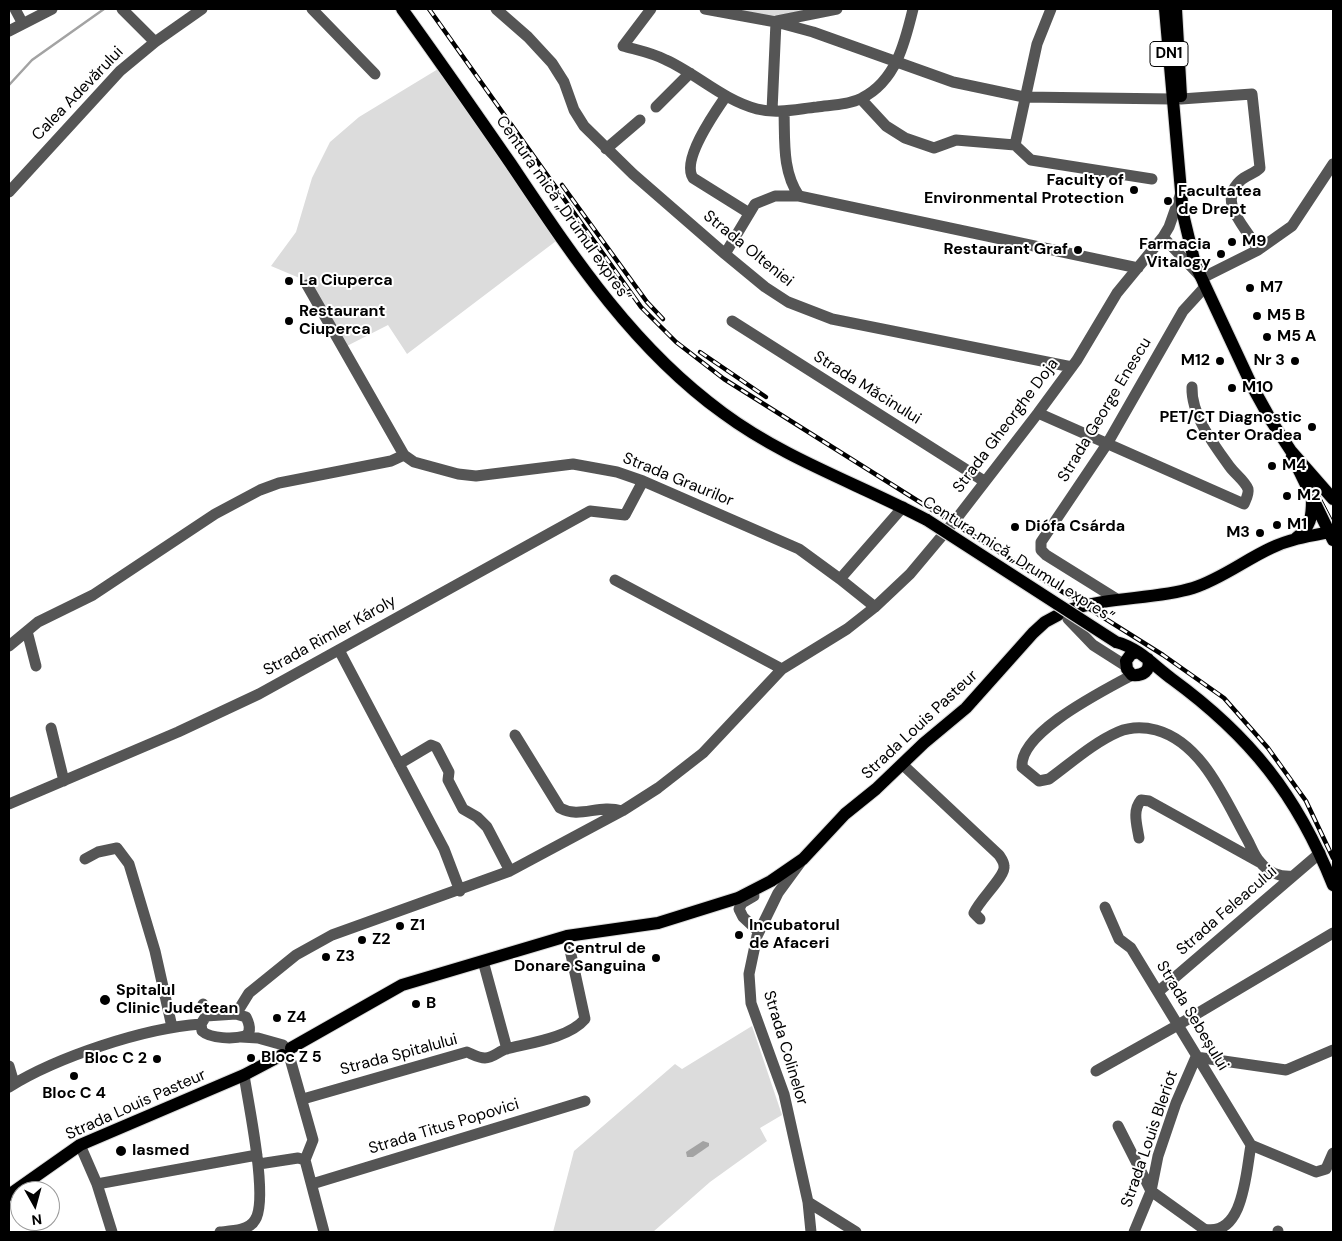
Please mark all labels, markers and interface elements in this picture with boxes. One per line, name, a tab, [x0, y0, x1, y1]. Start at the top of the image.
road number: DN1	[1150, 42, 1188, 66]
street label: Calea Adevărului	[28, 43, 128, 145]
street label: Centura mică „Drumul expres”	[491, 112, 635, 306]
place label: Faculty of Environmental Protection	[924, 171, 1124, 209]
place label: Facultatea de Drept	[1178, 182, 1261, 220]
marker: Faculty of Environmental Protection	[1128, 184, 1140, 196]
marker: Facultatea de Drept	[1162, 195, 1174, 207]
street label: Strada Olteniei	[699, 207, 797, 291]
place label: M9	[1242, 232, 1266, 252]
place label: Farmacia Vitalogy	[1139, 235, 1211, 273]
marker: M9	[1226, 236, 1238, 248]
place label: Restaurant Graf	[944, 240, 1068, 260]
marker: Restaurant Graf	[1072, 244, 1084, 256]
marker: Farmacia Vitalogy	[1215, 248, 1227, 260]
place label: La Ciuperca	[299, 271, 393, 291]
marker: La Ciuperca	[283, 275, 295, 287]
place label: M7	[1260, 278, 1283, 298]
marker: M7	[1244, 282, 1256, 294]
place label: Restaurant Ciuperca	[299, 302, 385, 340]
place label: M5 B	[1267, 306, 1305, 326]
marker: M5 B	[1251, 310, 1263, 322]
marker: Restaurant Ciuperca	[283, 315, 295, 327]
place label: M5 A	[1277, 327, 1316, 347]
marker: M5 A	[1261, 331, 1273, 343]
street label: Strada George Enescu	[1054, 334, 1156, 486]
street label: Strada Măcinului	[810, 347, 924, 429]
place label: M12	[1181, 351, 1210, 371]
place label: Nr 3	[1253, 351, 1285, 371]
street label: Strada Gheorghe Doja	[949, 355, 1063, 497]
marker: M12	[1214, 355, 1226, 367]
marker: Nr 3	[1289, 355, 1301, 367]
place label: M10	[1242, 378, 1273, 398]
marker: M10	[1226, 382, 1238, 394]
place label: PET/CT Diagnostic Center Oradea	[1159, 408, 1302, 446]
marker: PET/CT Diagnostic Center Oradea	[1306, 421, 1318, 433]
street label: Strada Graurilor	[620, 449, 736, 511]
place label: M4	[1282, 456, 1307, 476]
marker: M4	[1266, 460, 1278, 472]
place label: M2	[1297, 486, 1320, 506]
marker: M2	[1281, 490, 1293, 502]
street label: Centura mică „Drumul expres”	[919, 493, 1117, 627]
place label: M1	[1287, 515, 1307, 535]
place label: Diófa Csárda	[1025, 517, 1125, 537]
marker: M1	[1271, 519, 1283, 531]
marker: Diófa Csárda	[1009, 521, 1021, 533]
place label: M3	[1226, 523, 1250, 543]
marker: M3	[1254, 527, 1266, 539]
street label: Strada Rimler Károly	[260, 592, 400, 680]
street label: Strada Louis Pasteur	[858, 666, 982, 784]
street label: Strada Feleacului	[1173, 862, 1281, 960]
place label: Z1	[410, 916, 425, 936]
place label: Incubatorul de Afaceri	[749, 916, 840, 954]
marker: Z1	[394, 920, 406, 932]
marker: Incubatorul de Afaceri	[733, 929, 745, 941]
place label: Z2	[372, 930, 390, 950]
marker: Z2	[356, 934, 368, 946]
place label: Centrul de Donare Sanguina	[514, 939, 646, 977]
place label: Z3	[336, 947, 355, 967]
marker: Z3	[320, 951, 332, 963]
marker: Centrul de Donare Sanguina	[650, 952, 662, 964]
street label: Strada Sebeșului	[1152, 958, 1232, 1074]
place label: Spitalul Clinic Judetean	[116, 981, 238, 1019]
street label: Strada Colinelor	[758, 988, 812, 1108]
marker: Spitalul Clinic Judetean	[98, 993, 112, 1007]
place label: B	[426, 994, 436, 1014]
marker: B	[410, 998, 422, 1010]
place label: Z4	[287, 1008, 306, 1028]
marker: Z4	[271, 1012, 283, 1024]
street label: Strada Spitalului	[338, 1030, 460, 1080]
place label: Bloc Z 5	[261, 1048, 322, 1068]
place label: Bloc C 2	[84, 1049, 147, 1069]
marker: Bloc Z 5	[245, 1052, 257, 1064]
marker: Bloc C 2	[151, 1053, 163, 1065]
street label: Strada Louis Pasteur	[63, 1065, 209, 1145]
street label: Strada Louis Bleriot	[1118, 1068, 1182, 1210]
marker: Bloc C 4	[68, 1070, 80, 1082]
place label: Bloc C 4	[42, 1084, 106, 1104]
street label: Strada Titus Popovici	[366, 1095, 522, 1159]
place label: Iasmed	[132, 1141, 189, 1161]
marker: Iasmed	[114, 1144, 128, 1158]
north arrow	[10, 1181, 60, 1231]
text: N	[31, 1210, 43, 1229]

